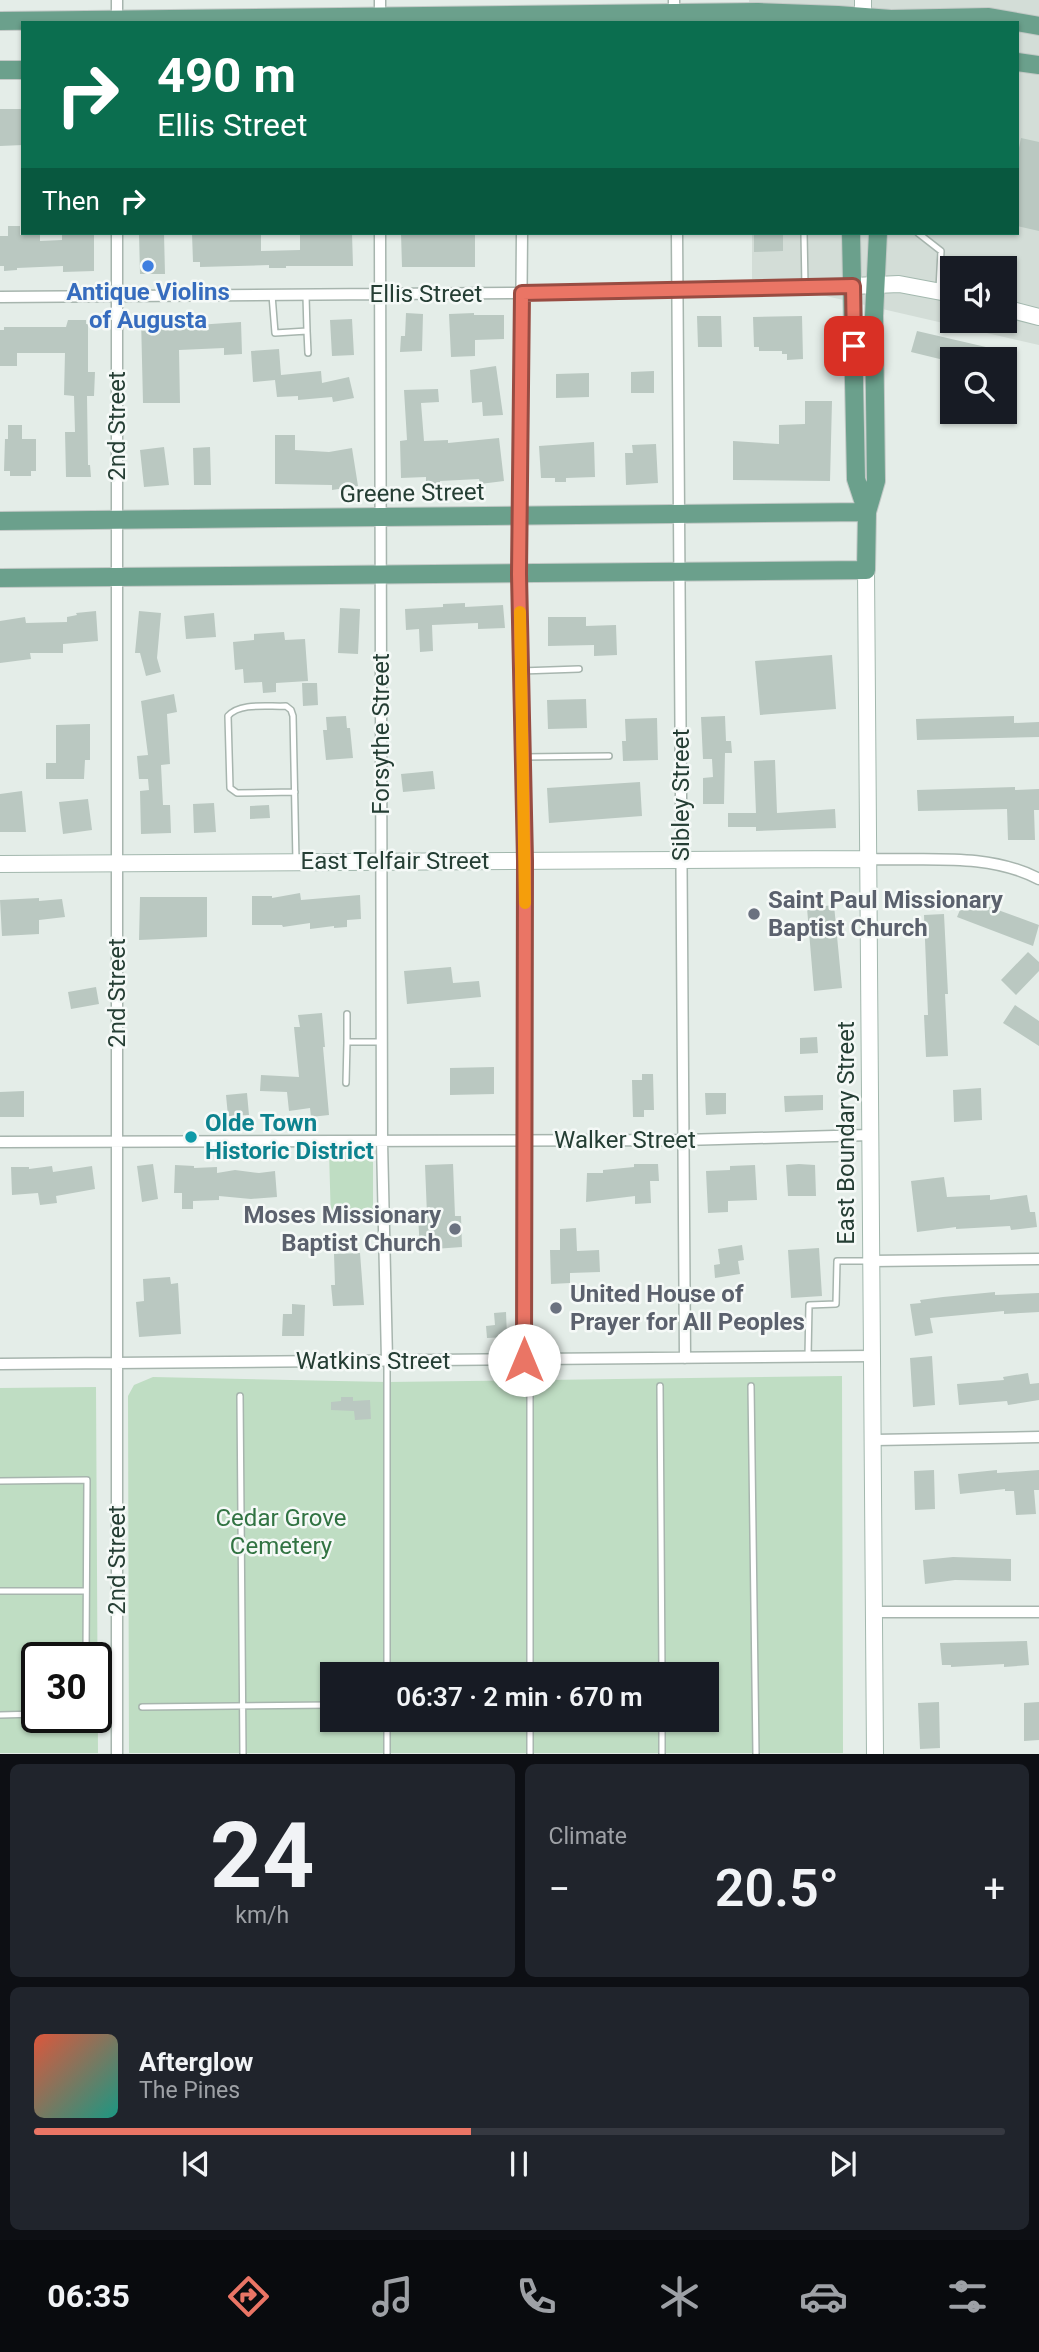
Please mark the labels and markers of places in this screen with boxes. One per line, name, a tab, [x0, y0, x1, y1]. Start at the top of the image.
marker: Antique Violins of Augusta	[140, 258, 156, 274]
place label: Antique Violins of Augusta	[66, 278, 230, 334]
pin	[824, 316, 884, 376]
place label: Saint Paul Missionary Baptist Church	[768, 886, 1004, 942]
marker: Saint Paul Missionary Baptist Church	[746, 906, 762, 922]
place label: Olde Town Historic District	[205, 1109, 374, 1165]
marker: Olde Town Historic District	[183, 1129, 199, 1145]
place label: Moses Missionary Baptist Church	[244, 1201, 442, 1257]
marker: Moses Missionary Baptist Church	[447, 1221, 463, 1237]
place label: United House of Prayer for All Peoples	[570, 1280, 805, 1336]
marker: United House of Prayer for All Peoples	[548, 1300, 564, 1316]

